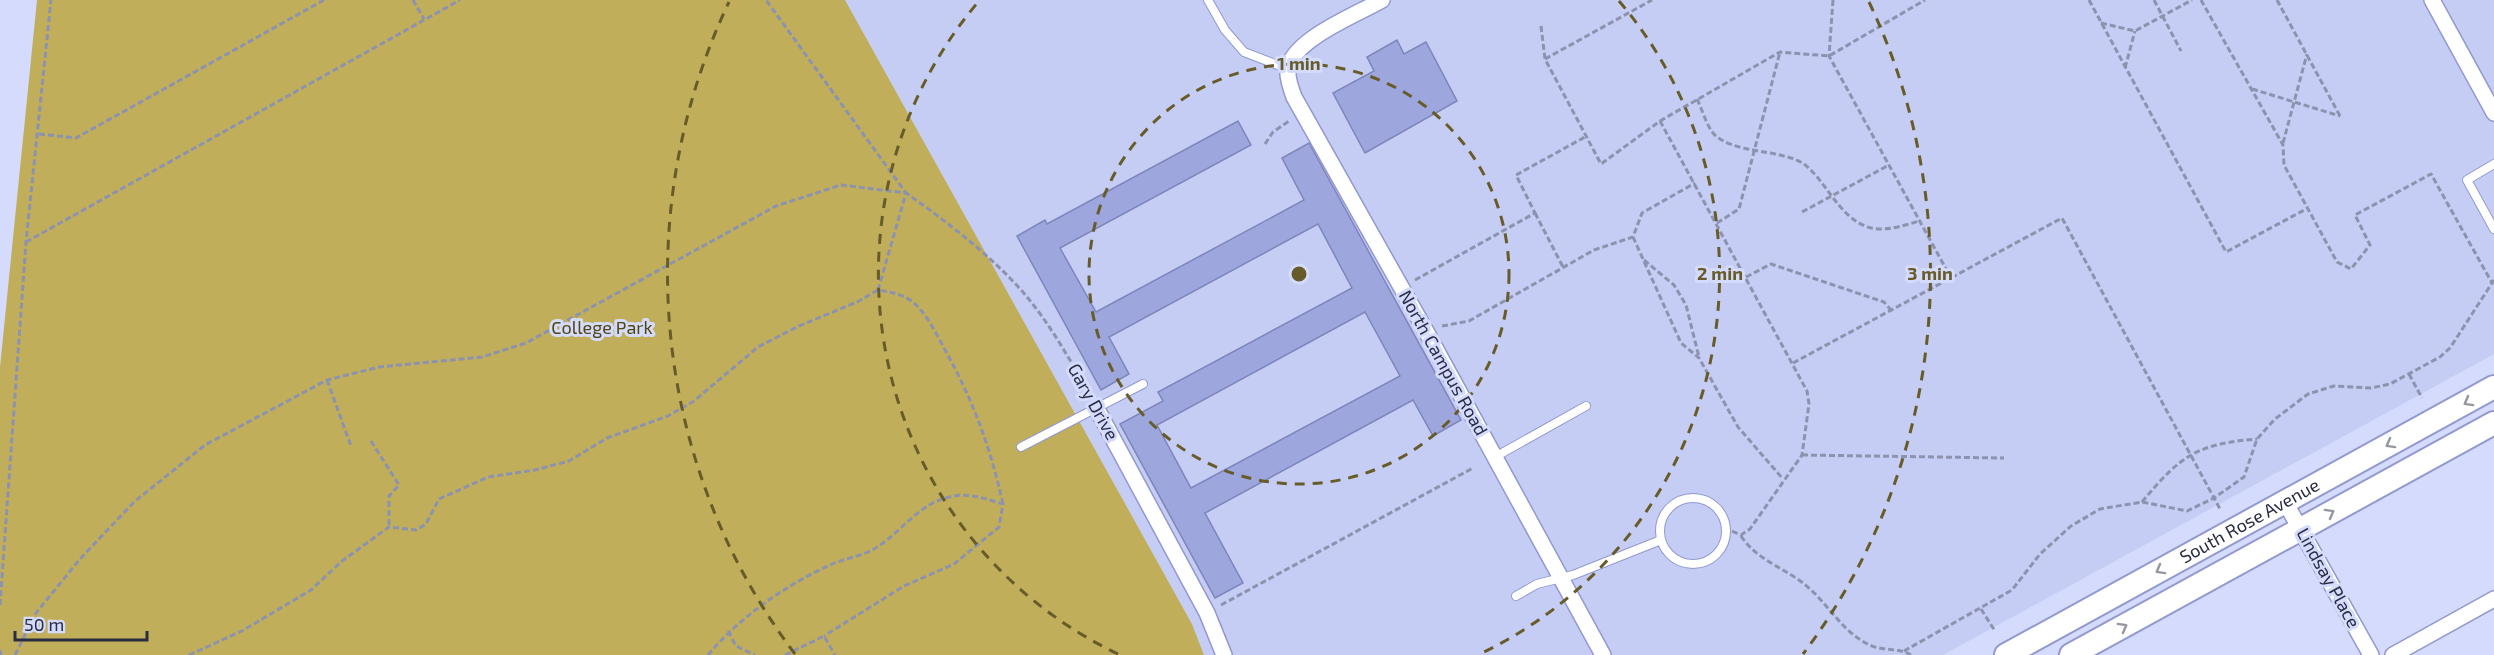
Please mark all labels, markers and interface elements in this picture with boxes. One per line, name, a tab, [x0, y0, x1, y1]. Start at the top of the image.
text: 1 min	[1277, 52, 1321, 74]
text: 2 min	[1697, 262, 1743, 284]
text: 3 min	[1907, 262, 1953, 284]
centre of rings	[1289, 264, 1309, 284]
street label: North Campus Road	[1395, 286, 1493, 439]
park label: College Park	[551, 316, 653, 338]
street label: Gary Drive	[1064, 359, 1124, 444]
one-way arrow	[2463, 395, 2474, 406]
one-way arrow	[2386, 437, 2396, 448]
street label: South Rose Avenue	[2176, 473, 2323, 567]
one-way arrow	[2324, 509, 2335, 520]
street label: Lindsay Place	[2292, 524, 2365, 631]
one-way arrow	[2156, 563, 2166, 574]
scale bar	[15, 604, 147, 642]
text: 50 m	[24, 613, 64, 635]
one-way arrow	[2117, 623, 2127, 634]

